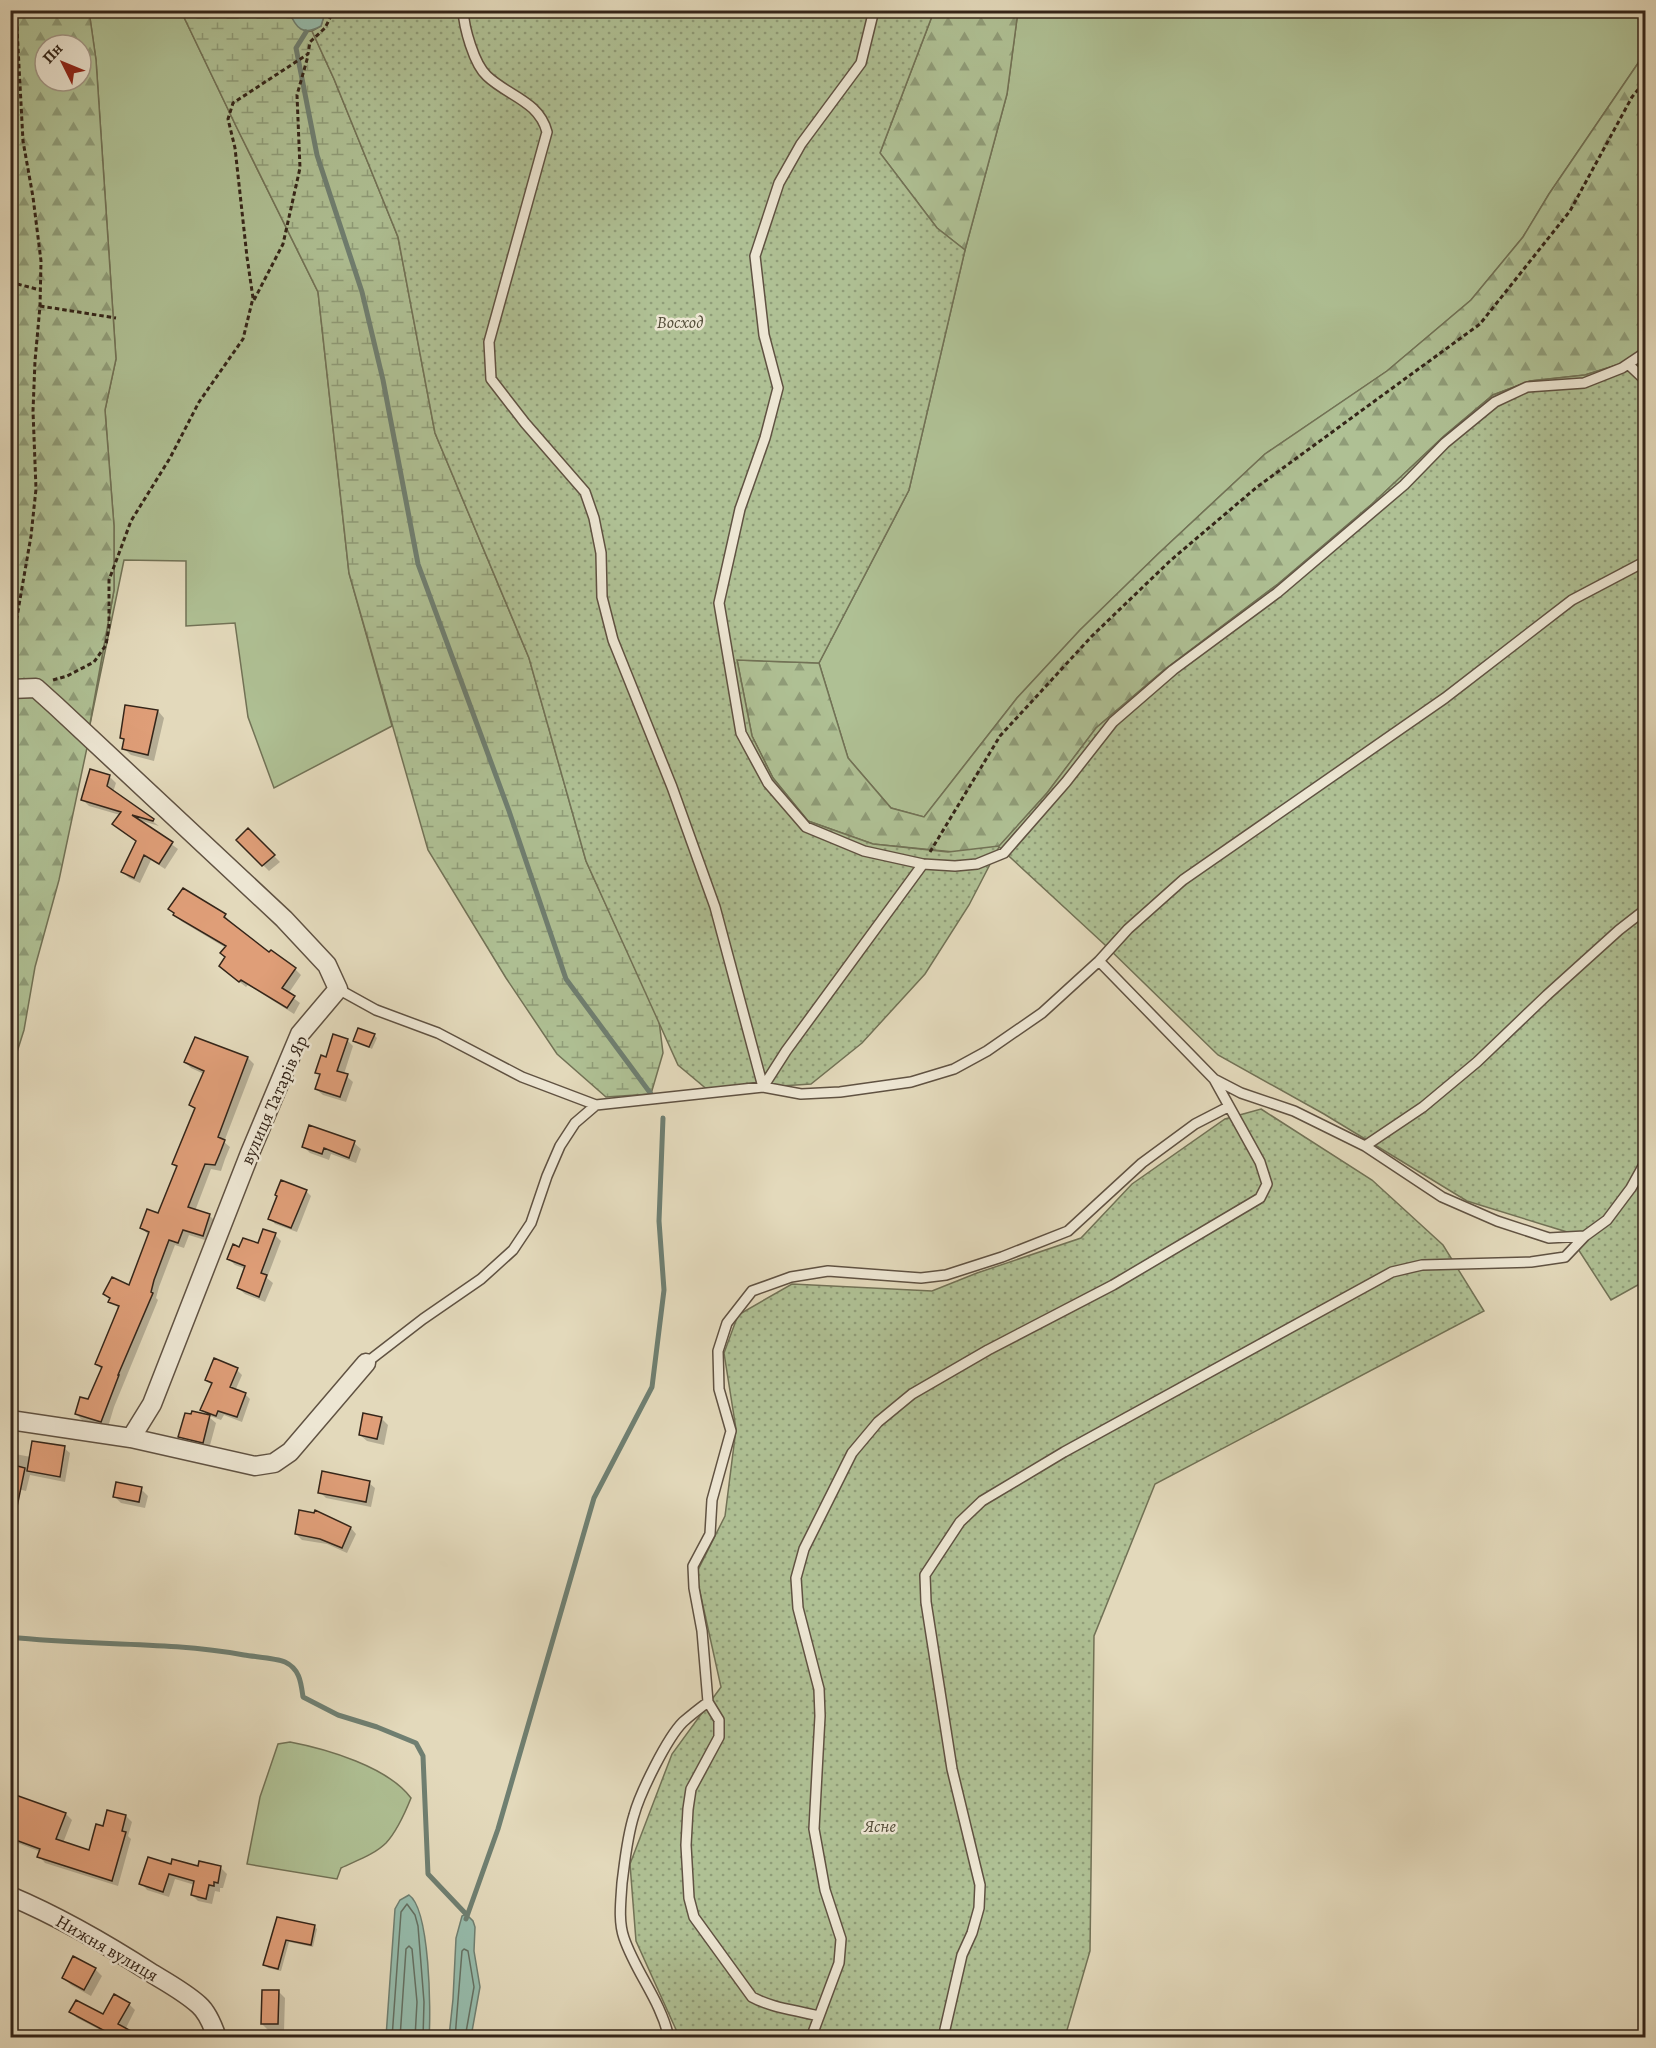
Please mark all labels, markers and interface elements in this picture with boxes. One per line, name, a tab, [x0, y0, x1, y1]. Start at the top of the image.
north arrow	[33, 33, 93, 93]
text: Пн	[38, 38, 68, 69]
park label: Восход	[657, 310, 703, 334]
street label: вулиця Татарів Яр	[235, 1032, 313, 1168]
park label: Ясне	[863, 1814, 897, 1838]
street label: Нижня вулиця	[51, 1909, 163, 1987]

